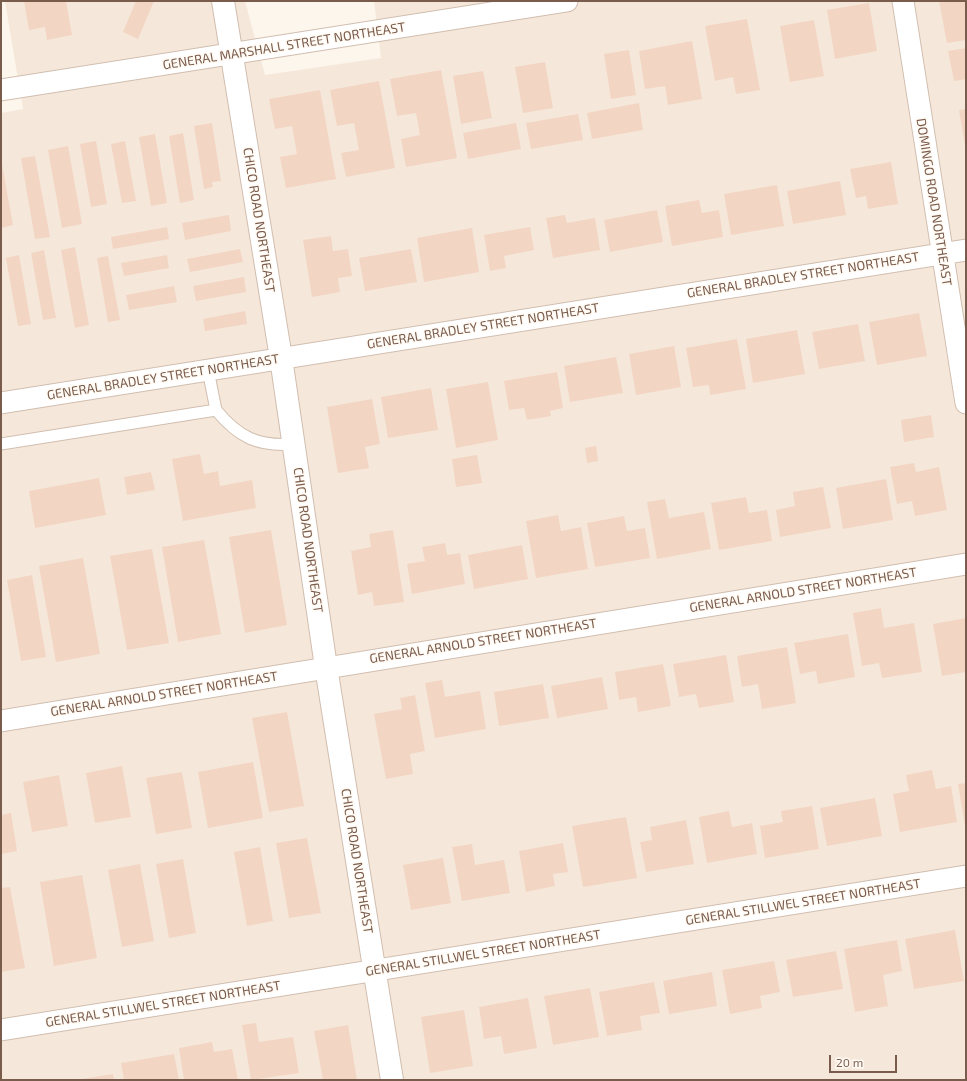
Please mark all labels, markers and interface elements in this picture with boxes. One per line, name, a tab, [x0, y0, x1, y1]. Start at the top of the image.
street label: GENERAL MARSHALL STREET NORTHEAST	[162, 19, 406, 73]
street label: DOMINGO ROAD NORTHEAST	[913, 117, 955, 287]
street label: CHICO ROAD NORTHEAST	[240, 146, 278, 294]
street label: GENERAL BRADLEY STREET NORTHEAST	[686, 249, 920, 301]
street label: GENERAL BRADLEY STREET NORTHEAST	[366, 300, 600, 352]
street label: GENERAL BRADLEY STREET NORTHEAST	[46, 351, 280, 403]
street label: CHICO ROAD NORTHEAST	[290, 466, 326, 614]
street label: GENERAL ARNOLD STREET NORTHEAST	[688, 564, 918, 616]
street label: GENERAL ARNOLD STREET NORTHEAST	[368, 615, 598, 667]
street label: GENERAL ARNOLD STREET NORTHEAST	[49, 668, 279, 720]
street label: CHICO ROAD NORTHEAST	[338, 787, 376, 935]
street label: GENERAL STILLWEL STREET NORTHEAST	[684, 876, 922, 928]
street label: GENERAL STILLWEL STREET NORTHEAST	[364, 927, 602, 979]
street label: GENERAL STILLWEL STREET NORTHEAST	[44, 978, 282, 1030]
scale bar	[831, 1047, 899, 1073]
text: 20 m	[836, 1055, 863, 1069]

